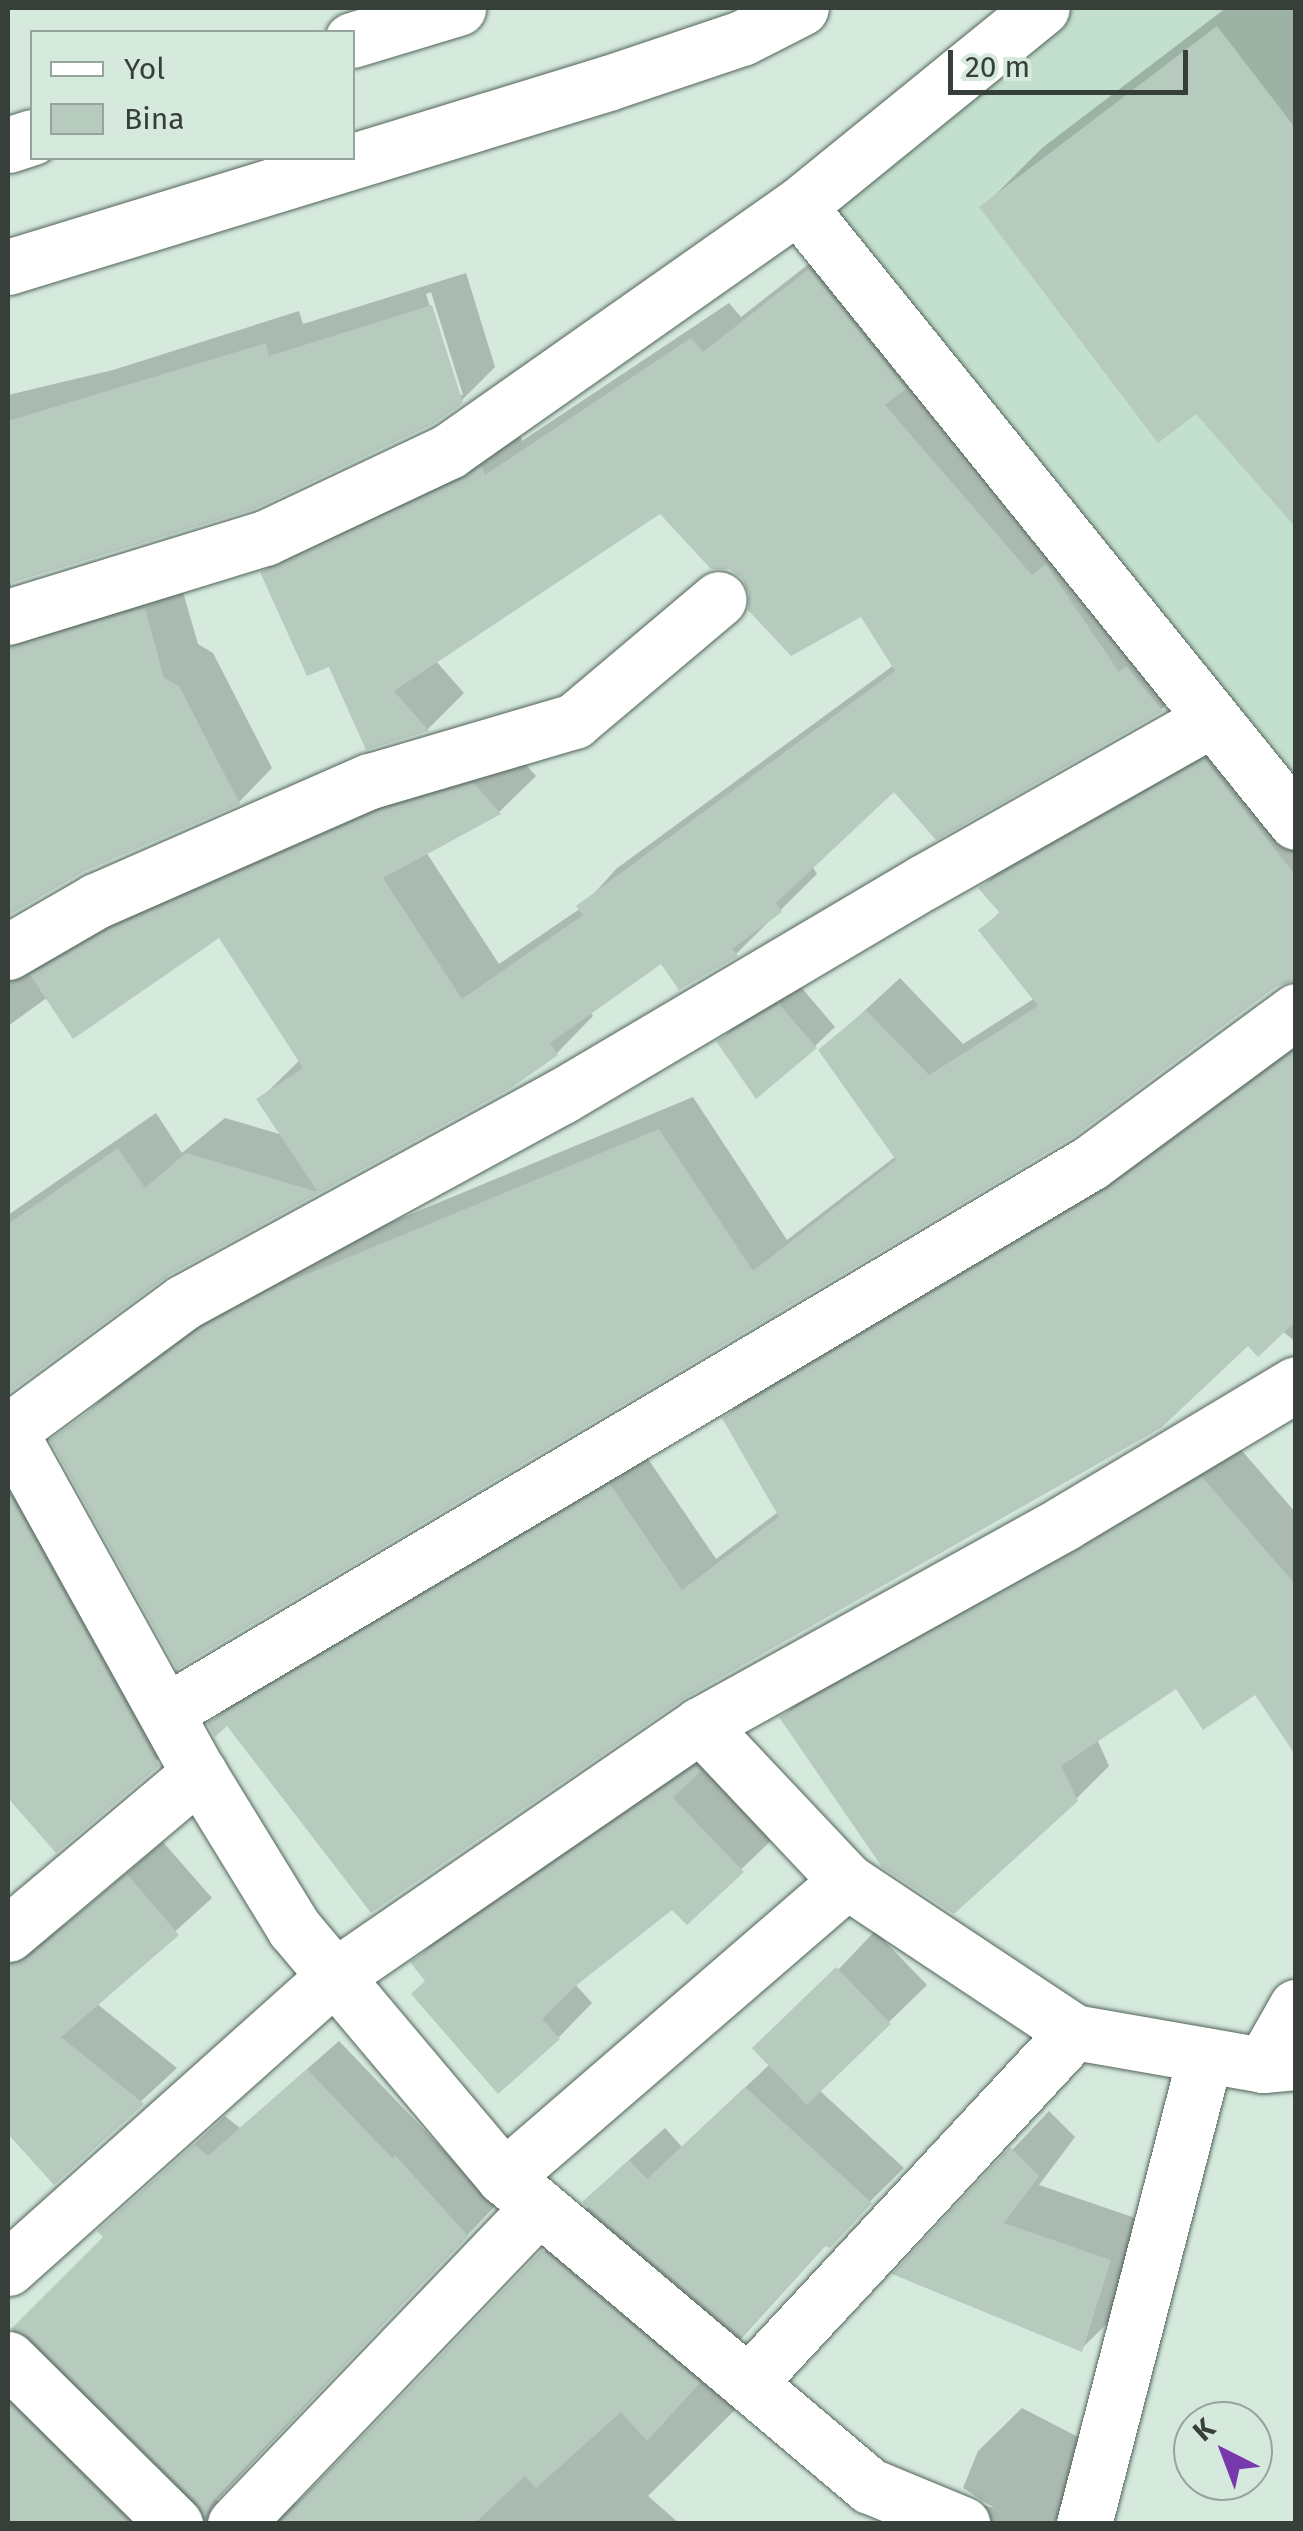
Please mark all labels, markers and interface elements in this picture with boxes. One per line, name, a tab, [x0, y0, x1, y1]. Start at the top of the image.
legend	[30, 30, 355, 160]
scale bar	[953, 30, 1193, 92]
text: 20 m	[965, 49, 1030, 85]
text: Yol	[124, 51, 165, 87]
text: Bina	[124, 101, 185, 137]
north arrow	[1173, 2401, 1273, 2501]
text: K	[1186, 2412, 1222, 2448]

